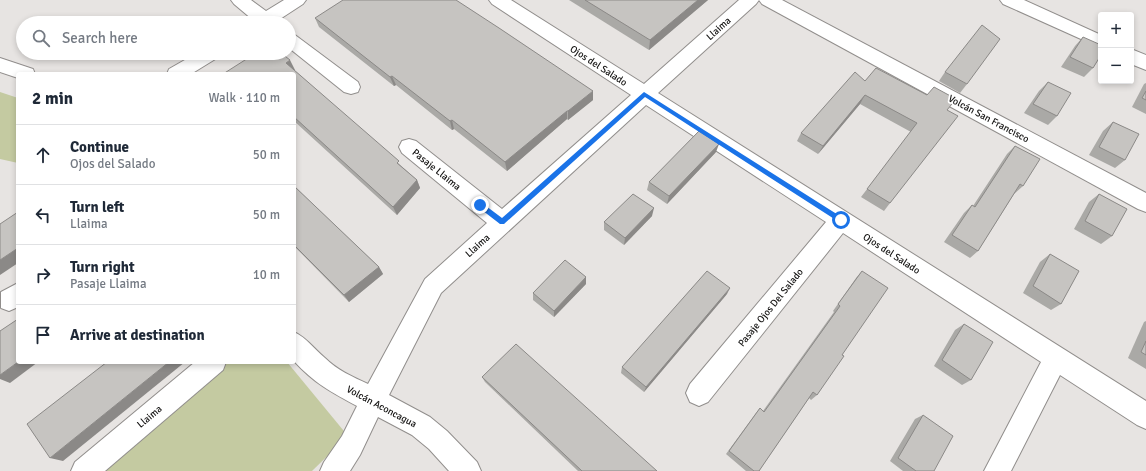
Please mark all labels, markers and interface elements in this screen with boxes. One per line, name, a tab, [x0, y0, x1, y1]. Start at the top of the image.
map controls	[1098, 12, 1134, 84]
button: +	[1098, 12, 1134, 48]
street label: Llaima	[704, 15, 733, 43]
search box	[16, 16, 296, 60]
icon: search	[30, 27, 52, 49]
text: Search here	[62, 29, 138, 47]
street label: Ojos del Salado	[568, 43, 629, 89]
button: −	[1098, 48, 1134, 84]
text: 2 min	[32, 88, 73, 109]
text: Walk · 110 m	[209, 90, 280, 106]
street label: Volcán San Francisco	[946, 92, 1031, 145]
text: Continue	[70, 138, 129, 156]
icon: ahead	[32, 144, 54, 166]
text: 50 m	[253, 147, 280, 163]
street label: Pasaje Llaima	[410, 147, 463, 193]
text: Ojos del Salado	[70, 156, 155, 172]
route end	[471, 196, 489, 214]
text: Turn left	[70, 198, 124, 216]
icon: left	[32, 204, 54, 226]
text: 50 m	[253, 207, 280, 223]
route start	[832, 211, 850, 229]
text: Llaima	[70, 216, 108, 232]
street label: Ojos del Salado	[861, 231, 922, 277]
street label: Llaima	[463, 232, 492, 260]
text: Turn right	[70, 258, 135, 276]
icon: right	[32, 264, 54, 286]
street label: Pasaje Ojos Del Salado	[736, 266, 806, 349]
text: 10 m	[253, 267, 280, 283]
text: Pasaje Llaima	[70, 276, 147, 292]
icon: arrive	[32, 324, 54, 346]
text: Arrive at destination	[70, 326, 205, 344]
street label: Volcán Aconcagua	[344, 383, 419, 430]
street label: Llaima	[135, 403, 165, 431]

